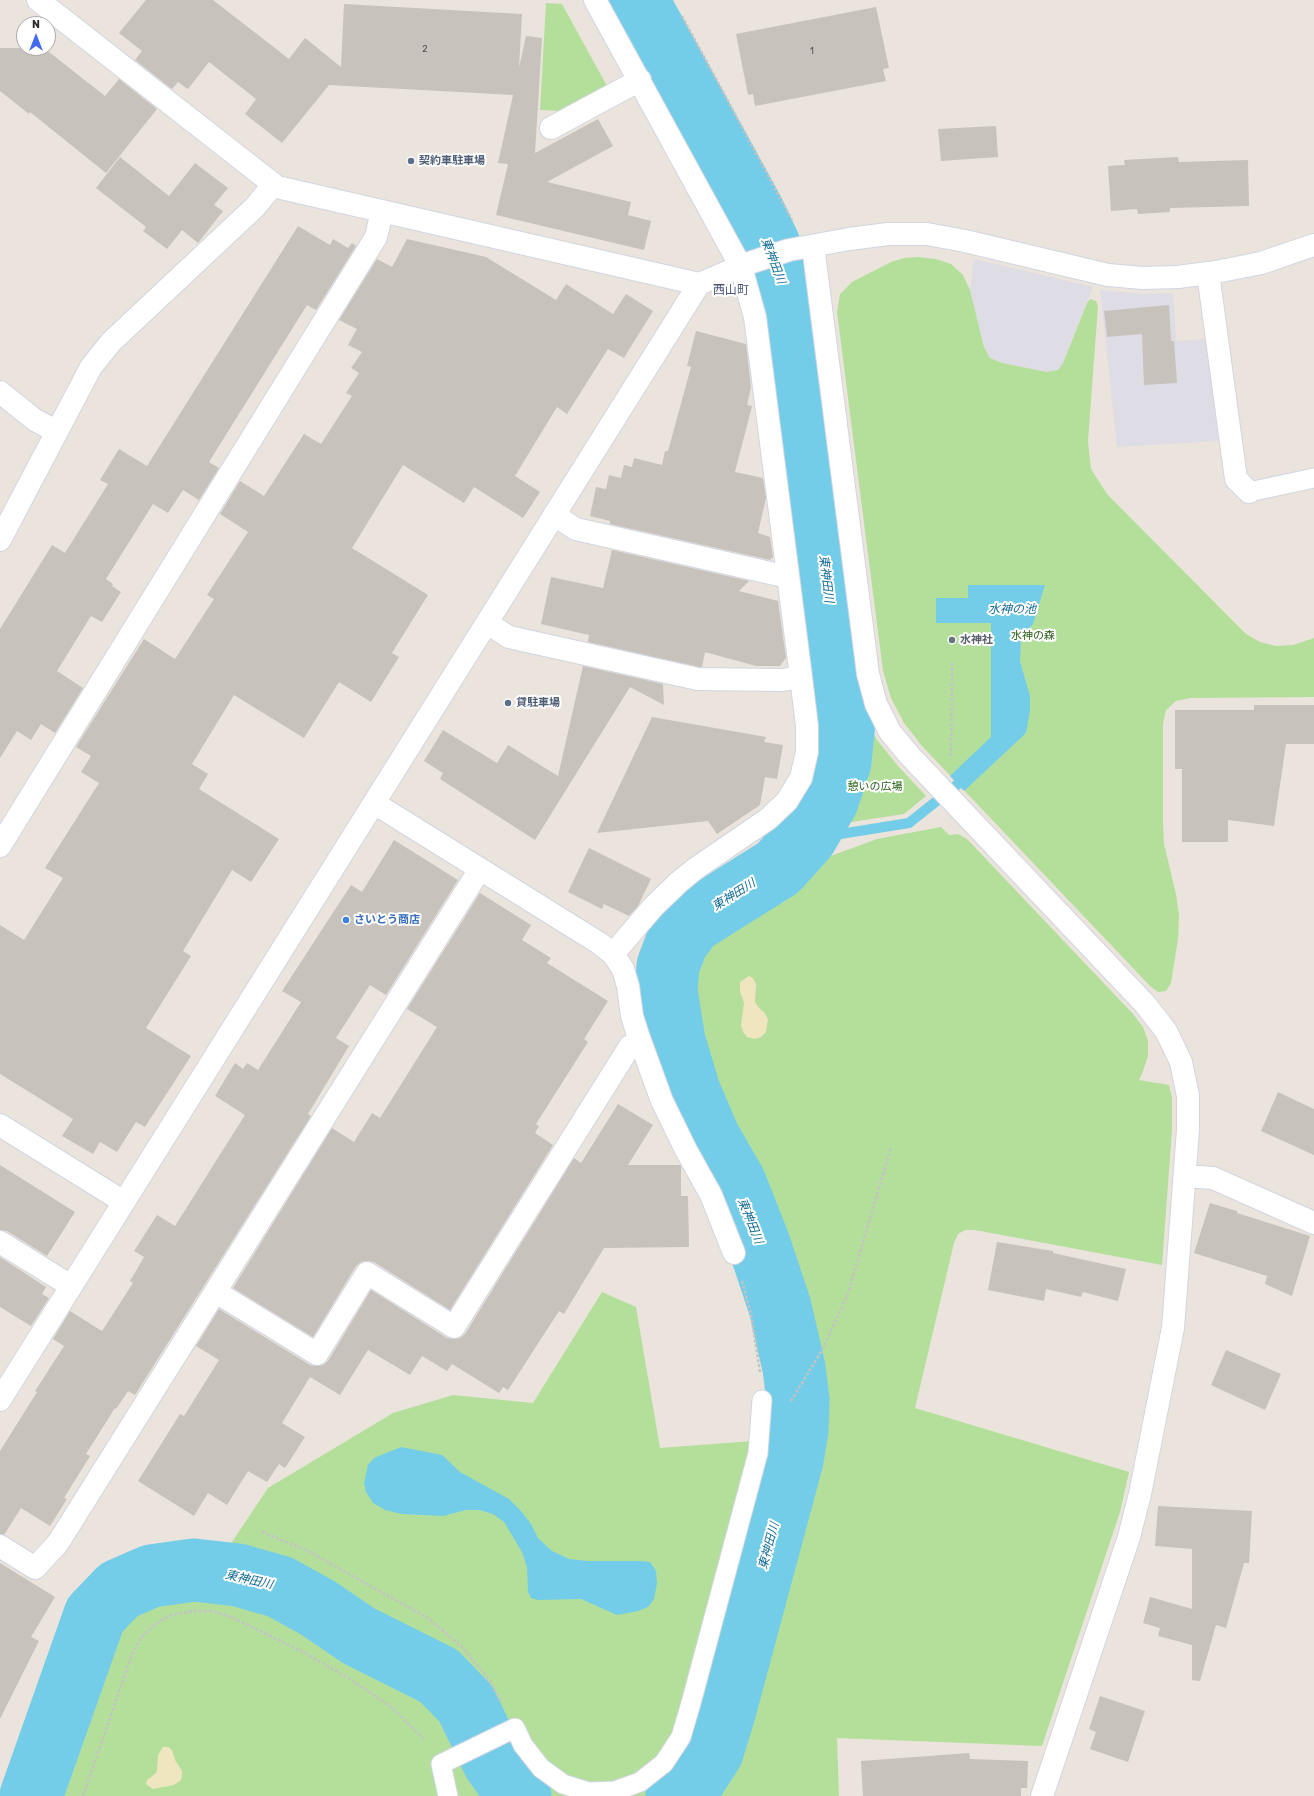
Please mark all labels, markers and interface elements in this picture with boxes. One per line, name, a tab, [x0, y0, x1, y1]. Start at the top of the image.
north arrow	[16, 16, 56, 56]
text: N	[32, 18, 40, 31]
house number: 2	[422, 44, 428, 54]
house number: 1	[810, 46, 814, 56]
place label: 契約車駐車場	[419, 154, 485, 168]
marker: 契約車駐車場	[406, 156, 416, 166]
water label: 東神田川	[758, 236, 788, 286]
district label: 西山町	[713, 284, 749, 298]
water label: 東神田川	[816, 554, 836, 604]
water label: 水神の池	[988, 603, 1036, 617]
park label: 水神の森	[1011, 629, 1055, 643]
place label: 水神社	[960, 633, 993, 647]
marker: 水神社	[947, 635, 957, 645]
place label: 貸駐車場	[516, 696, 560, 710]
marker: 貸駐車場	[503, 698, 513, 708]
park label: 憩いの広場	[848, 780, 902, 794]
water label: 東神田川	[710, 876, 758, 914]
place label: さいとう商店	[354, 913, 420, 927]
marker: さいとう商店	[341, 915, 351, 925]
water label: 東神田川	[734, 1196, 766, 1246]
water label: 東神田川	[756, 1521, 782, 1571]
water label: 東神田川	[224, 1568, 274, 1592]

